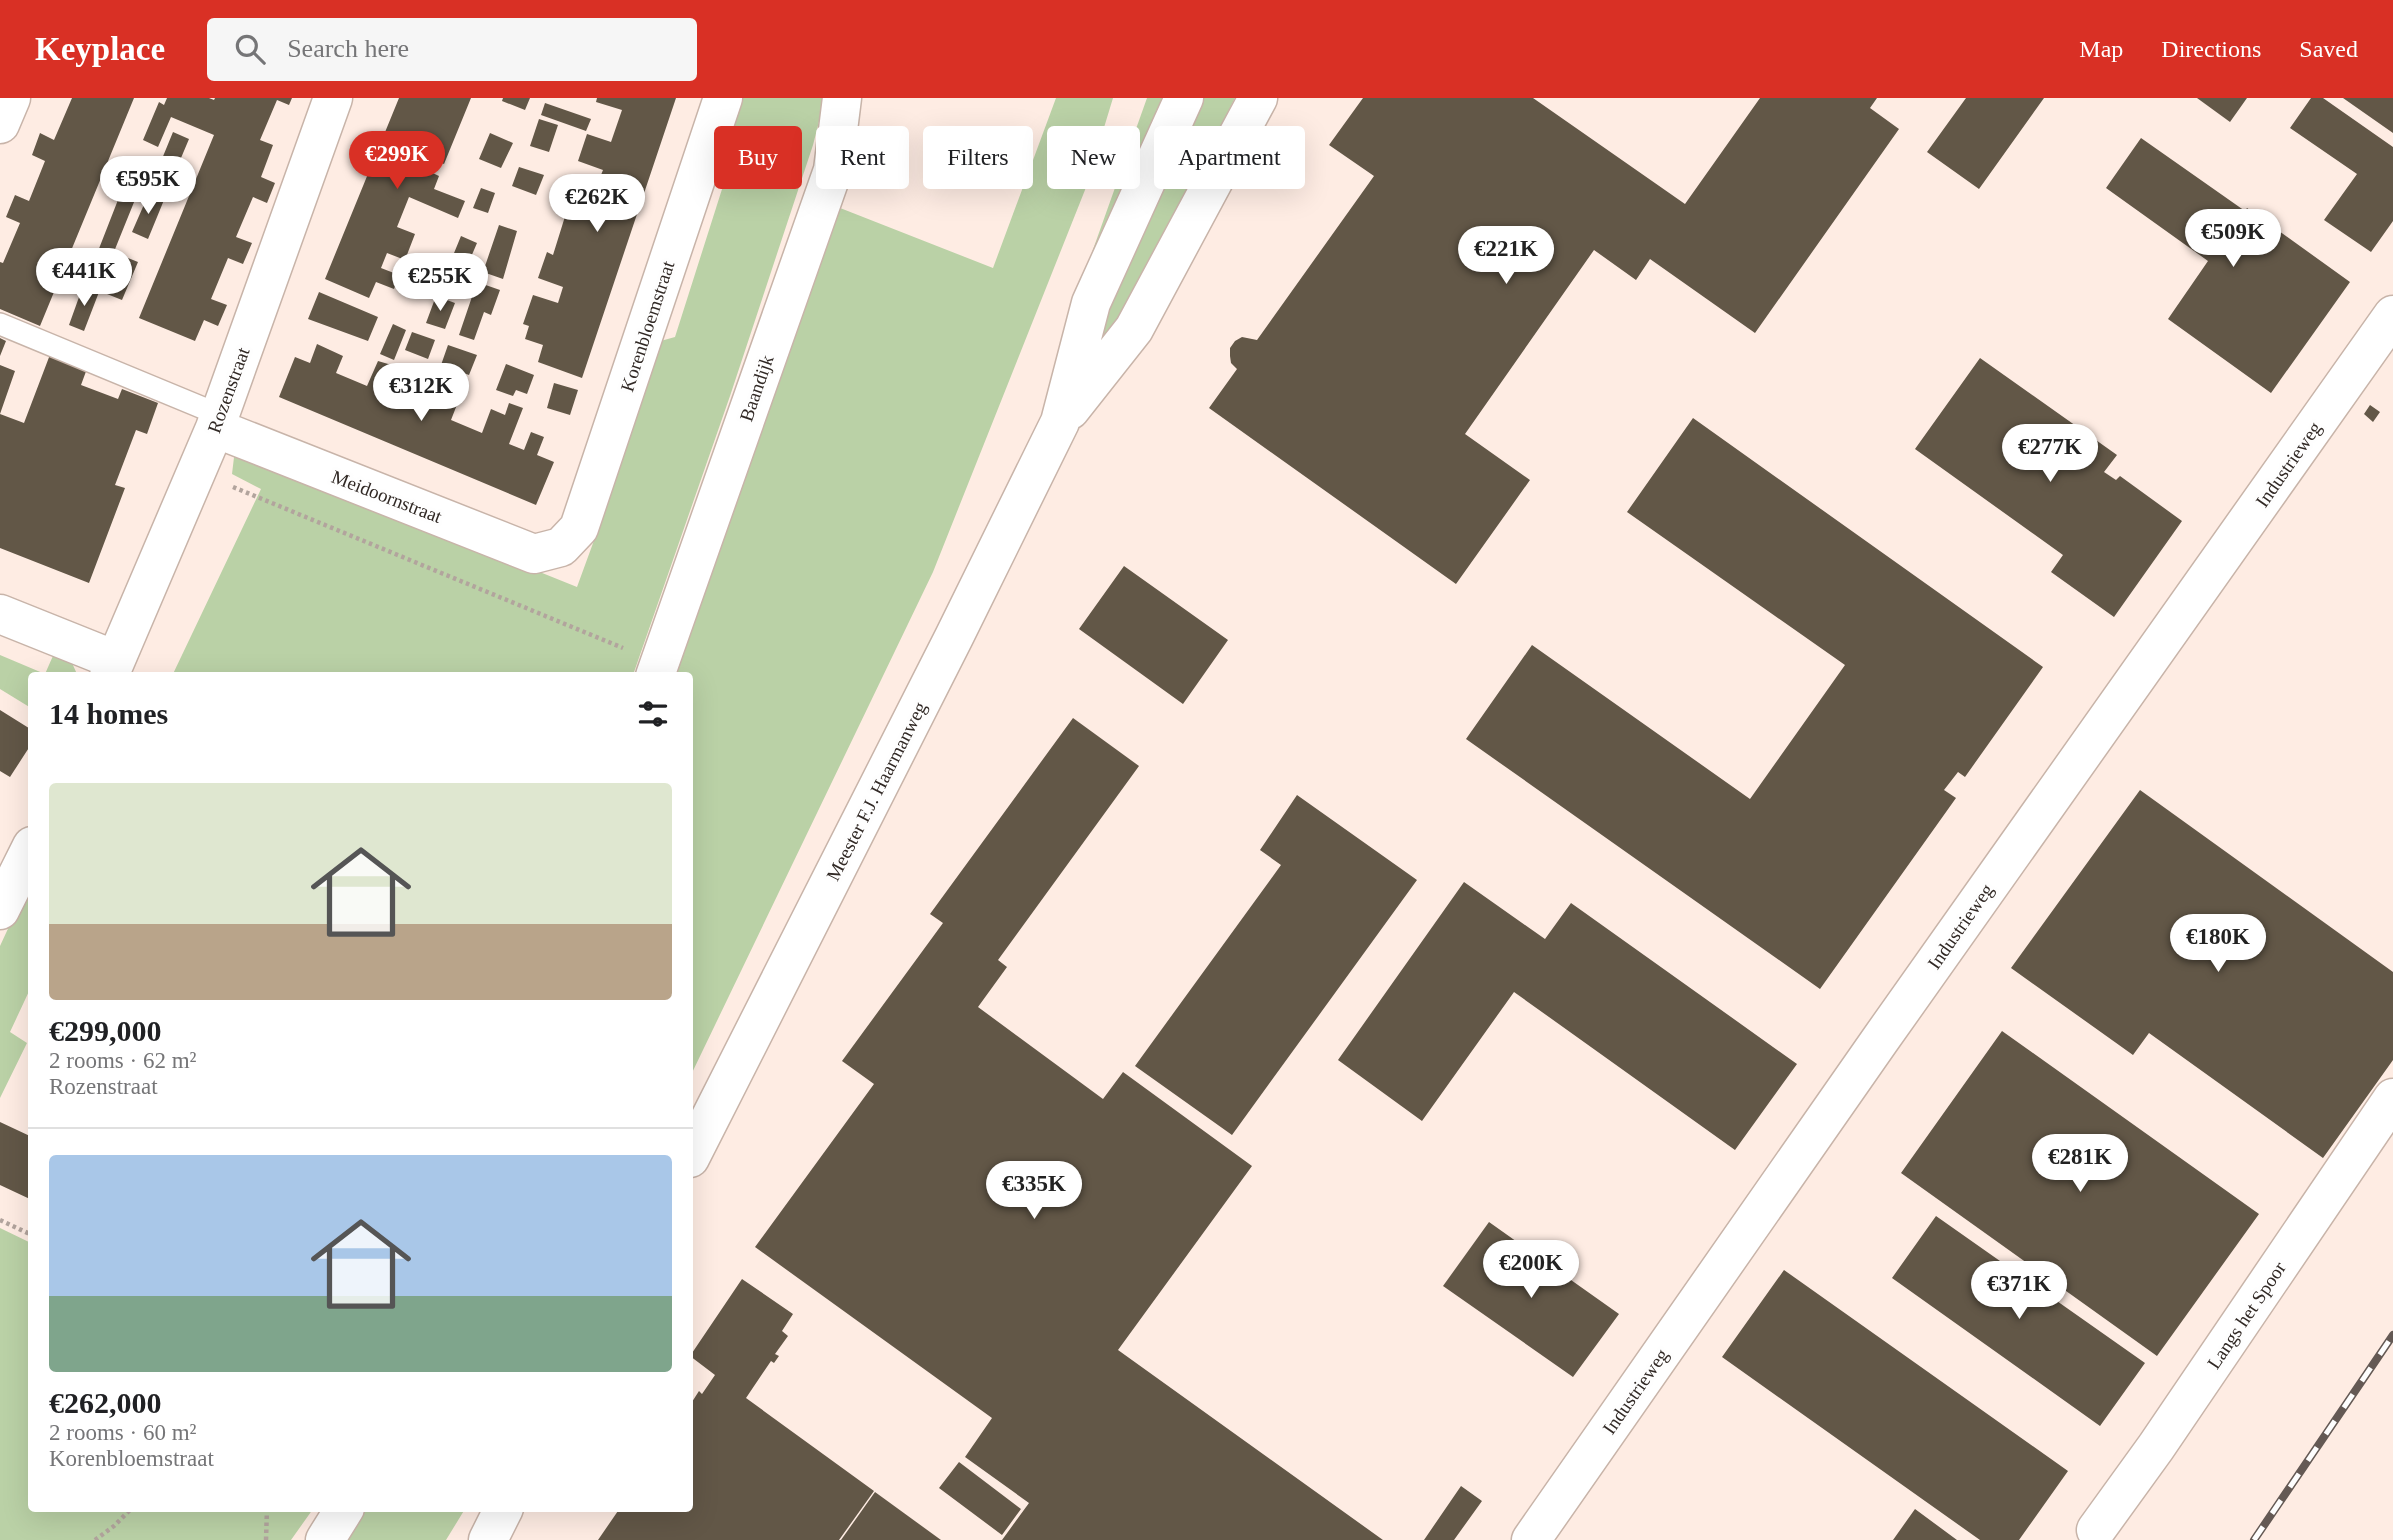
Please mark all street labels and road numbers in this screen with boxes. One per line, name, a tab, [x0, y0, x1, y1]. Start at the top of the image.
street label: Korenbloemstraat	[616, 258, 679, 394]
street label: Rozenstraat	[203, 344, 254, 436]
street label: Baandijk	[735, 352, 778, 424]
street label: Industrieweg	[2251, 417, 2326, 511]
street label: Meidoornstraat	[329, 466, 445, 527]
street label: Meester F.J. Haarmanweg	[822, 698, 931, 884]
street label: Industrieweg	[1923, 879, 1998, 973]
street label: Langs het Spoor	[2203, 1257, 2290, 1373]
street label: Industrieweg	[1598, 1344, 1673, 1438]

